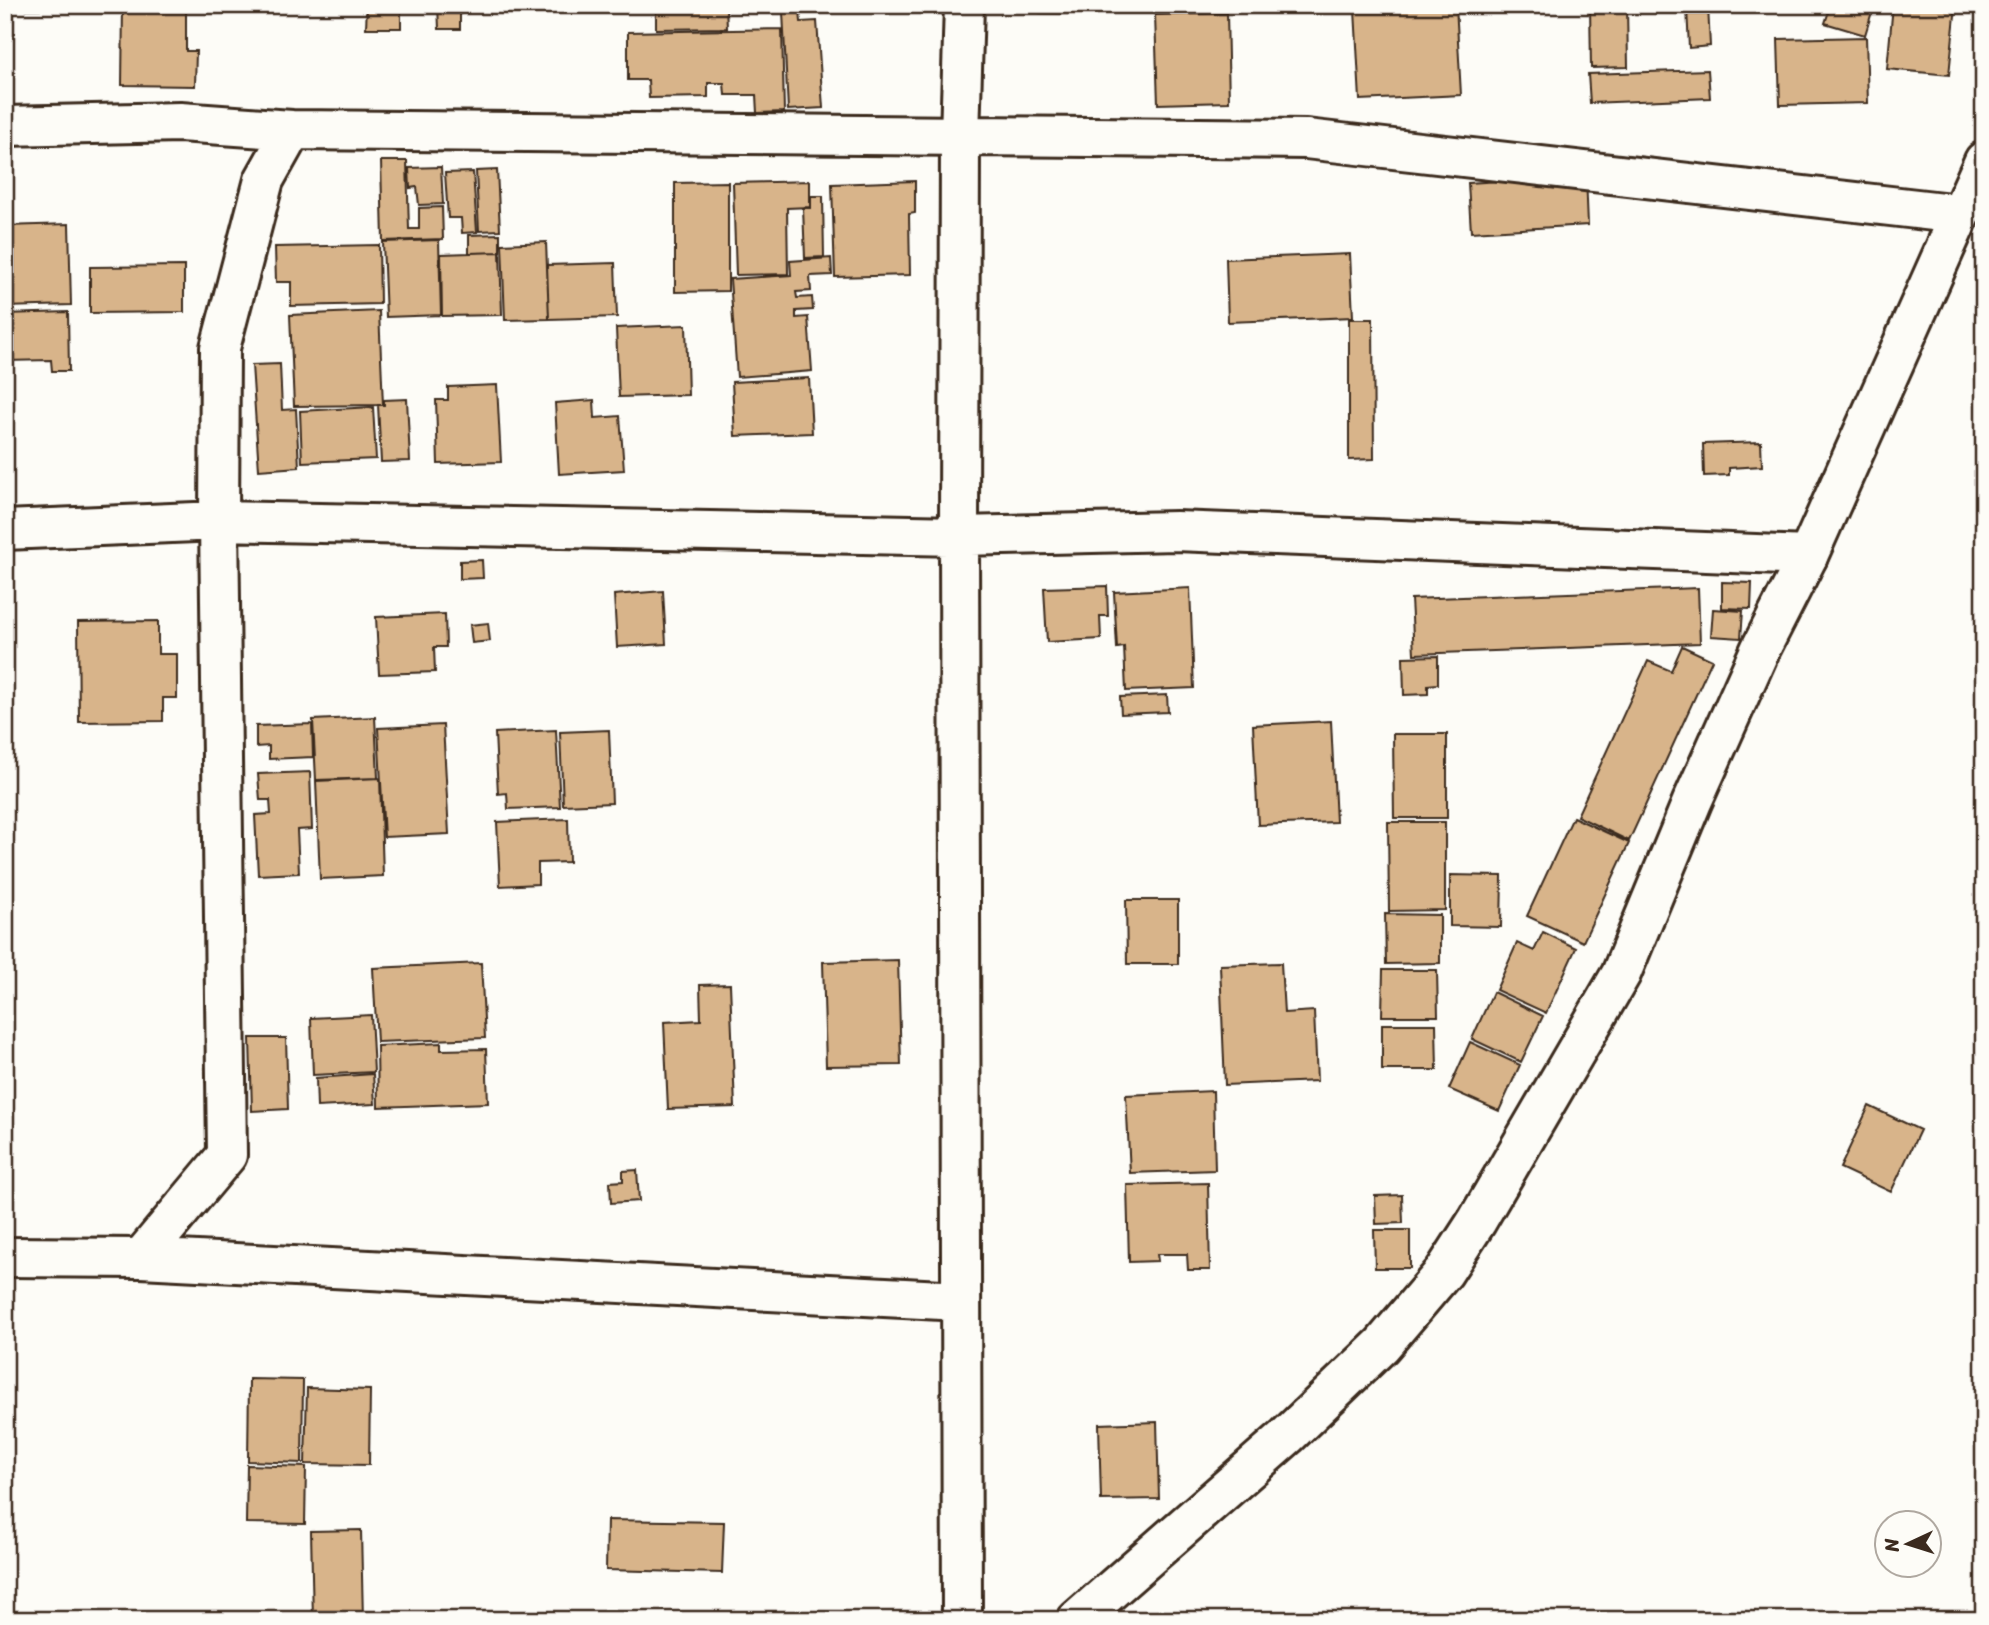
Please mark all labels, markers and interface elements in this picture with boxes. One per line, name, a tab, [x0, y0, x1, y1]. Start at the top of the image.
north arrow	[1874, 1510, 1944, 1580]
text: N	[1875, 1537, 1909, 1554]

